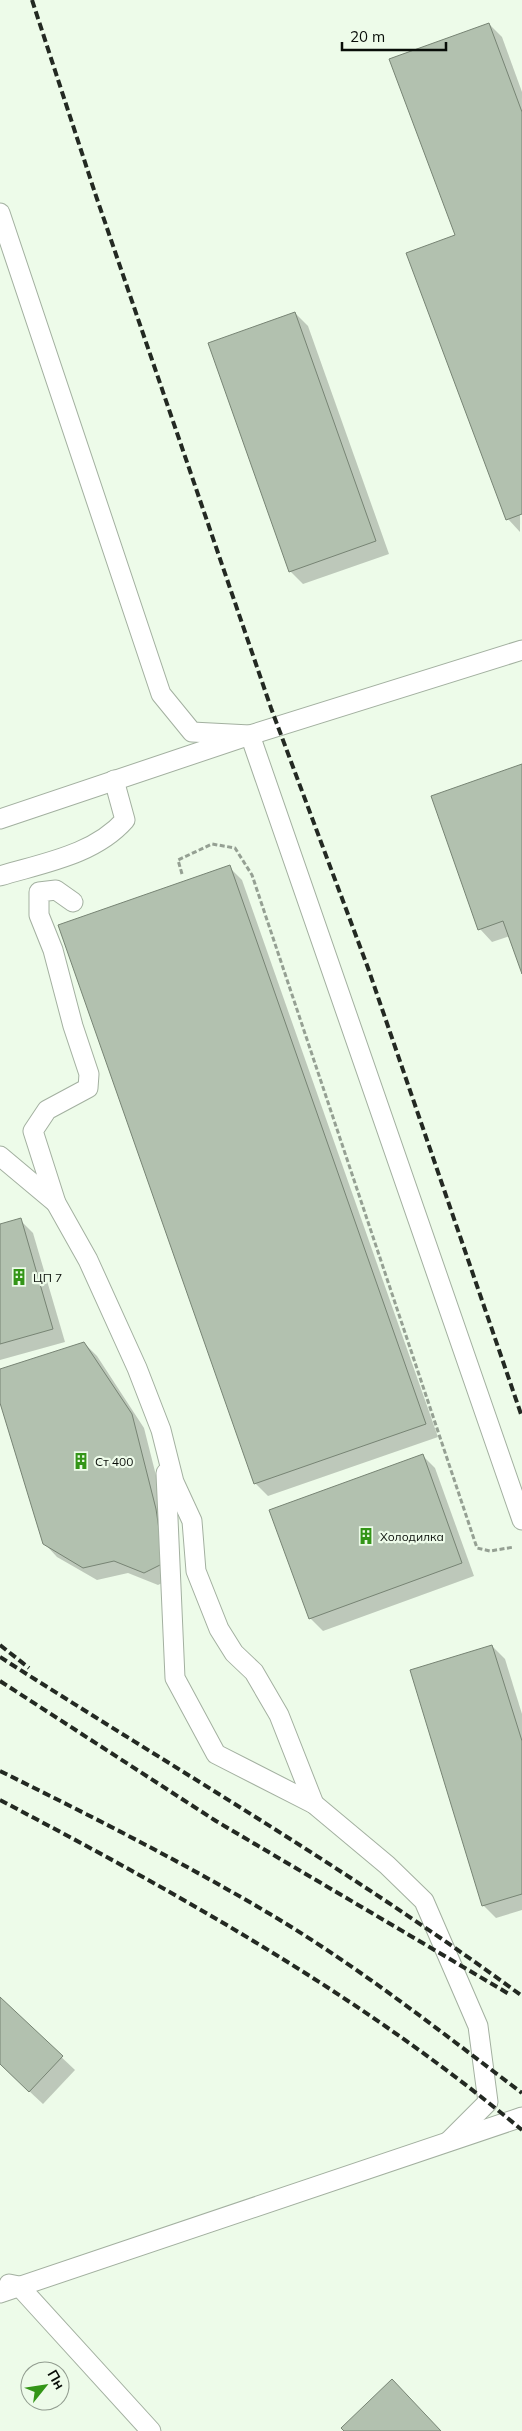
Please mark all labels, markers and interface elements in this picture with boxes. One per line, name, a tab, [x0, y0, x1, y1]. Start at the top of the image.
scale bar	[342, 20, 446, 52]
text: 20 m	[350, 27, 385, 46]
building icon: ЦП 7	[9, 1267, 29, 1287]
place label: ЦП 7	[33, 1270, 62, 1285]
building icon: Ст 400	[71, 1451, 91, 1471]
place label: Ст 400	[95, 1454, 133, 1469]
building icon: Холодилка	[356, 1526, 376, 1546]
place label: Холодилка	[380, 1529, 444, 1544]
north arrow	[20, 2361, 70, 2411]
text: Пн	[44, 2367, 69, 2392]

